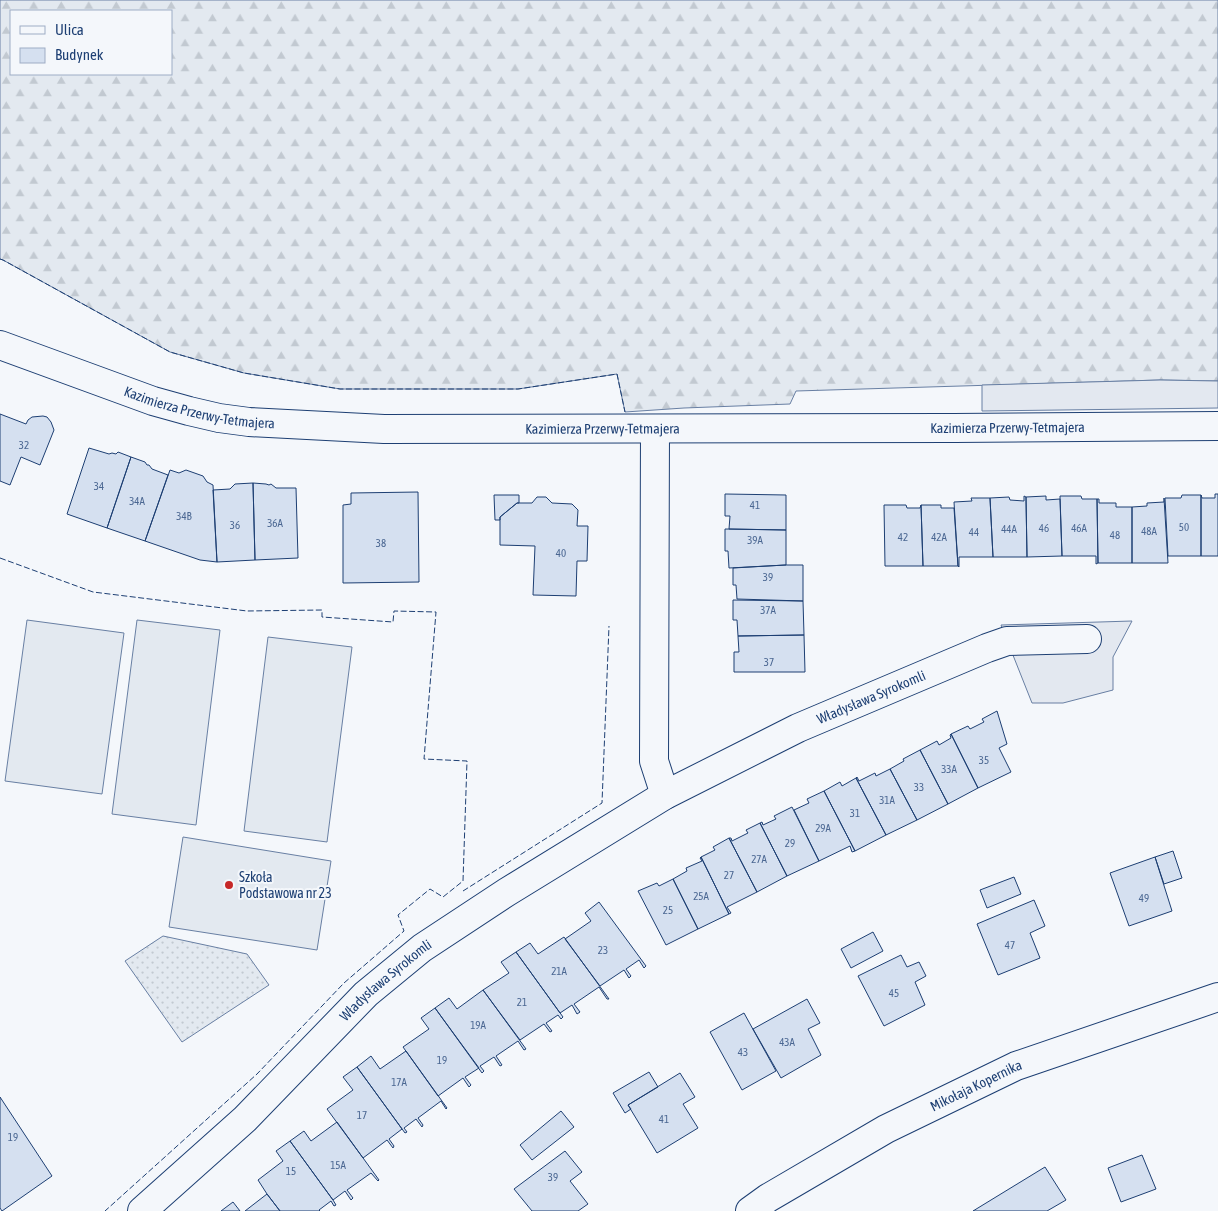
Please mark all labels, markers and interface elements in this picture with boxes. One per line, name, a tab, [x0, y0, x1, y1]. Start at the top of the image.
legend	[10, 10, 172, 75]
text: Ulica	[55, 21, 84, 38]
text: Budynek	[55, 46, 104, 63]
street label: Kazimierza Przerwy-Tetmajera	[122, 383, 275, 431]
street label: Kazimierza Przerwy-Tetmajera	[930, 419, 1085, 436]
street label: Kazimierza Przerwy-Tetmajera	[525, 420, 680, 437]
house number: 32	[19, 439, 29, 451]
house number: 34	[94, 480, 104, 492]
house number: 34A	[129, 495, 145, 507]
house number: 41	[750, 499, 760, 511]
house number: 34B	[176, 510, 193, 522]
house number: 36A	[267, 517, 283, 529]
house number: 36	[230, 519, 240, 531]
house number: 50	[1179, 521, 1189, 533]
house number: 46	[1039, 522, 1049, 534]
house number: 46A	[1071, 522, 1087, 534]
house number: 44A	[1001, 523, 1017, 535]
house number: 48A	[1141, 525, 1157, 537]
house number: 44	[969, 526, 979, 538]
house number: 48	[1110, 529, 1120, 541]
house number: 42	[898, 531, 908, 543]
house number: 42A	[931, 531, 947, 543]
house number: 39A	[747, 534, 763, 546]
house number: 38	[376, 537, 386, 549]
house number: 40	[556, 547, 566, 559]
house number: 39	[763, 571, 773, 583]
house number: 37A	[760, 604, 776, 616]
house number: 37	[764, 656, 774, 668]
street label: Władysława Syrokomli	[814, 667, 928, 727]
house number: 35	[979, 754, 989, 766]
house number: 33A	[941, 763, 957, 775]
house number: 33	[914, 781, 924, 793]
house number: 31A	[879, 794, 895, 806]
house number: 31	[850, 807, 860, 819]
house number: 29A	[815, 822, 831, 834]
house number: 29	[785, 837, 795, 849]
house number: 27A	[751, 853, 767, 865]
place label: Szkoła Podstawowa nr 23	[239, 869, 332, 901]
house number: 27	[724, 869, 734, 881]
marker: Szkoła Podstawowa nr 23	[223, 879, 235, 891]
house number: 25A	[693, 890, 709, 902]
house number: 49	[1139, 892, 1149, 904]
house number: 25	[663, 904, 673, 916]
street label: Władysława Syrokomli	[336, 936, 434, 1024]
house number: 47	[1005, 939, 1015, 951]
house number: 23	[598, 944, 608, 956]
house number: 21A	[551, 965, 567, 977]
house number: 45	[889, 987, 899, 999]
house number: 21	[517, 996, 527, 1008]
house number: 19A	[470, 1019, 486, 1031]
house number: 43A	[779, 1036, 795, 1048]
house number: 43	[738, 1046, 748, 1058]
house number: 19	[437, 1054, 447, 1066]
street label: Mikołaja Kopernika	[928, 1057, 1024, 1114]
house number: 17A	[391, 1076, 407, 1088]
house number: 17	[357, 1109, 367, 1121]
house number: 41	[659, 1113, 669, 1125]
house number: 19	[8, 1131, 18, 1143]
house number: 15A	[330, 1159, 346, 1171]
house number: 15	[286, 1165, 296, 1177]
house number: 39	[548, 1171, 558, 1183]

